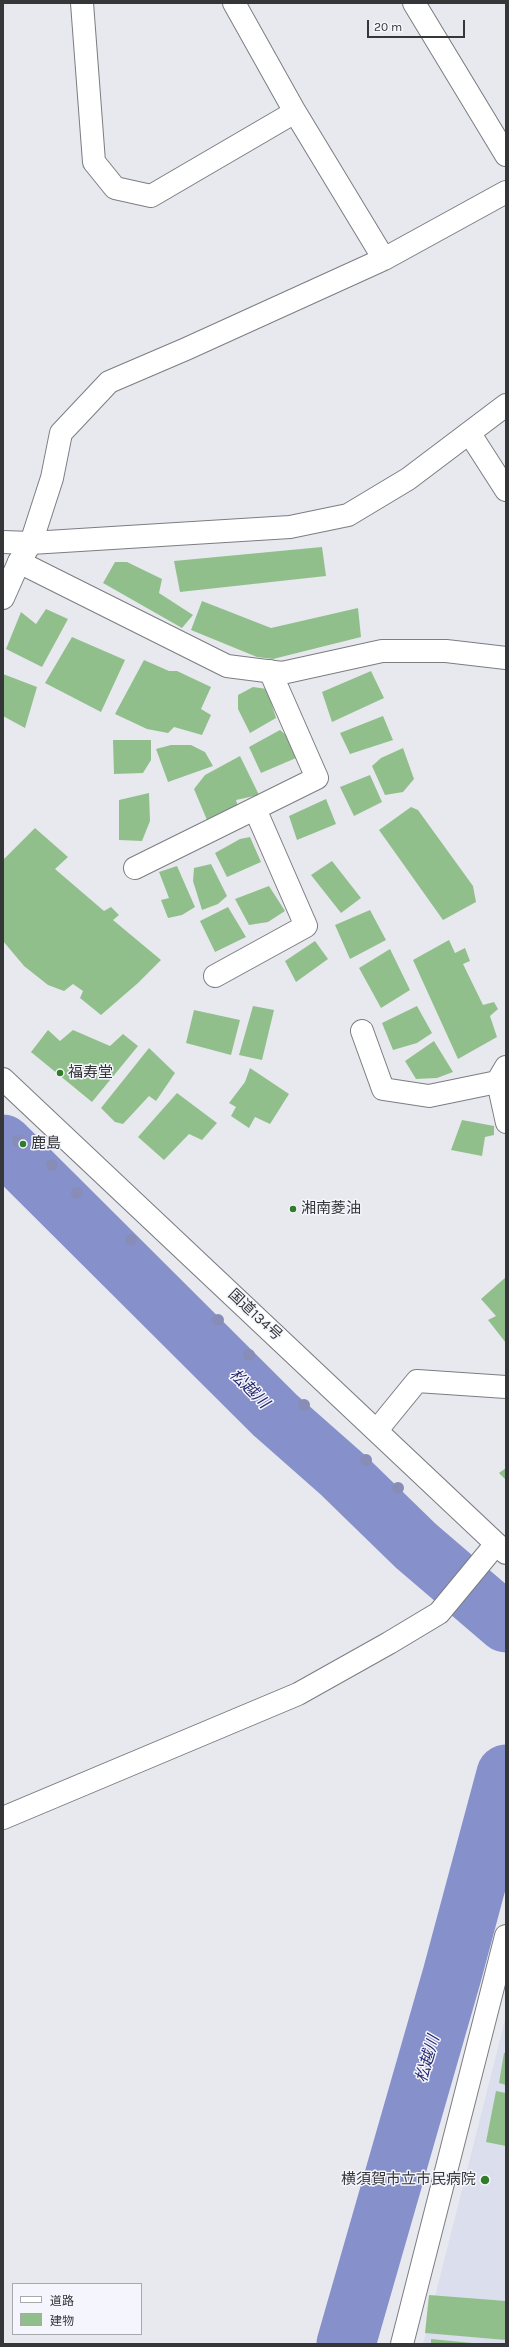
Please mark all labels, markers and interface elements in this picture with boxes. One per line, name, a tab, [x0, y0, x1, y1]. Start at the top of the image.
scale bar	[369, 12, 467, 38]
text: 20 m	[374, 20, 402, 34]
place label: 福寿堂	[68, 1064, 113, 1082]
marker: 福寿堂	[55, 1068, 65, 1078]
place label: 鹿島	[31, 1135, 61, 1153]
marker: 鹿島	[18, 1139, 28, 1149]
place label: 湘南菱油	[301, 1200, 361, 1218]
marker: 湘南菱油	[288, 1204, 298, 1214]
street label: 国道134号	[224, 1286, 286, 1344]
water label: 松越川	[225, 1365, 273, 1413]
water label: 松越川	[412, 2033, 444, 2085]
place label: 横須賀市立市民病院	[341, 2171, 476, 2189]
marker: 横須賀市立市民病院	[479, 2174, 491, 2186]
legend	[12, 2283, 142, 2335]
text: 道路	[50, 2294, 74, 2308]
text: 建物	[50, 2314, 74, 2328]

